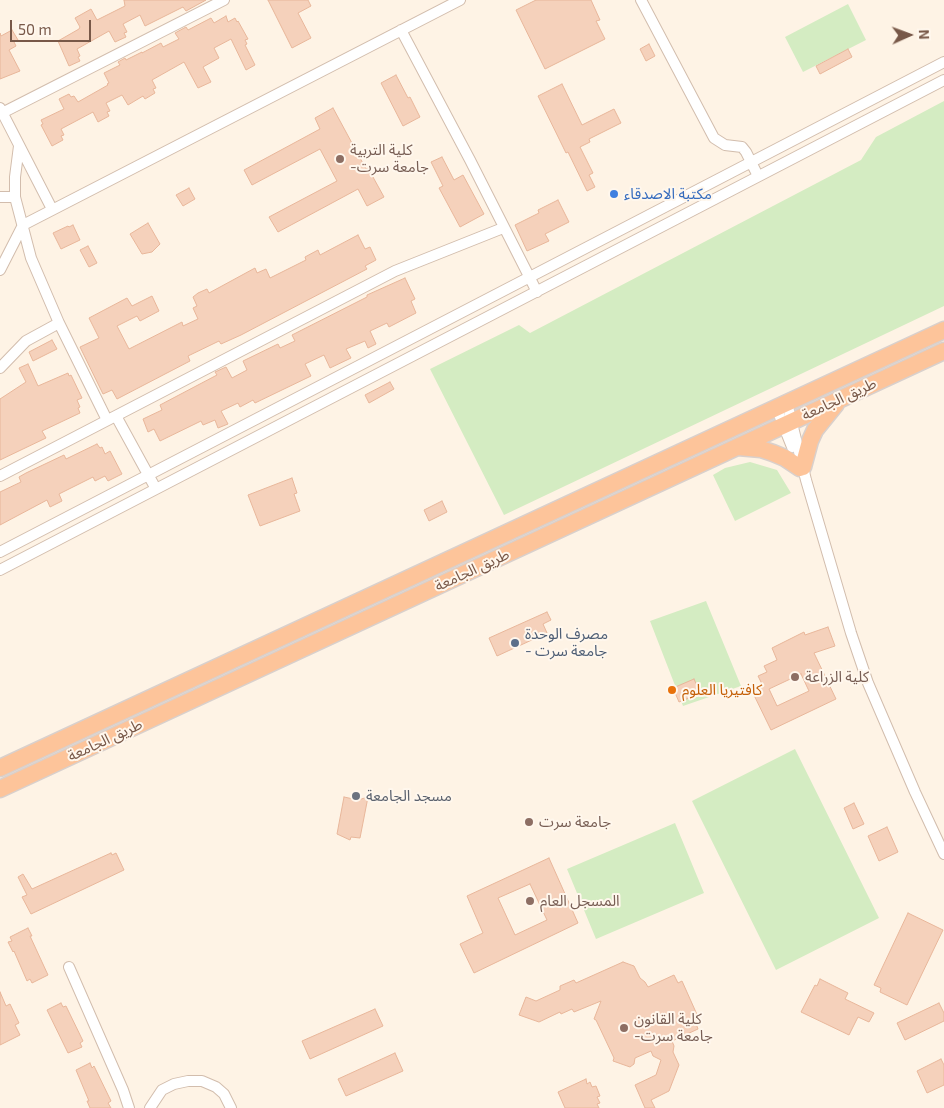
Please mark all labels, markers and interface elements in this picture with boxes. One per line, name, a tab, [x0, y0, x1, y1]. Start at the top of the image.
scale bar	[12, 10, 94, 42]
north arrow	[884, 10, 934, 60]
text: 50 m	[18, 20, 52, 38]
text: N	[916, 29, 933, 40]
place label: كلية التربية -جامعة سرت	[350, 141, 429, 176]
marker: كلية التربية -جامعة سرت	[334, 153, 346, 165]
place label: مكتبة الاصدقاء	[624, 185, 712, 203]
marker: مكتبة الاصدقاء	[608, 188, 620, 200]
street label: طريق الجامعة	[799, 374, 879, 424]
street label: طريق الجامعة	[432, 545, 512, 595]
place label: مصرف الوحدة - جامعة سرت	[525, 625, 608, 660]
marker: مصرف الوحدة - جامعة سرت	[509, 637, 521, 649]
place label: كلية الزراعة	[805, 668, 869, 686]
marker: كلية الزراعة	[789, 671, 801, 683]
place label: كافتيريا العلوم	[682, 681, 762, 699]
marker: كافتيريا العلوم	[666, 684, 678, 696]
street label: طريق الجامعة	[65, 715, 145, 765]
place label: مسجد الجامعة	[366, 787, 452, 805]
marker: مسجد الجامعة	[350, 790, 362, 802]
place label: جامعة سرت	[539, 813, 611, 831]
marker: جامعة سرت	[523, 816, 535, 828]
place label: المسجل العام	[540, 892, 620, 910]
marker: المسجل العام	[524, 895, 536, 907]
place label: كلية القانون -جامعة سرت	[634, 1010, 713, 1045]
marker: كلية القانون -جامعة سرت	[618, 1022, 630, 1034]

